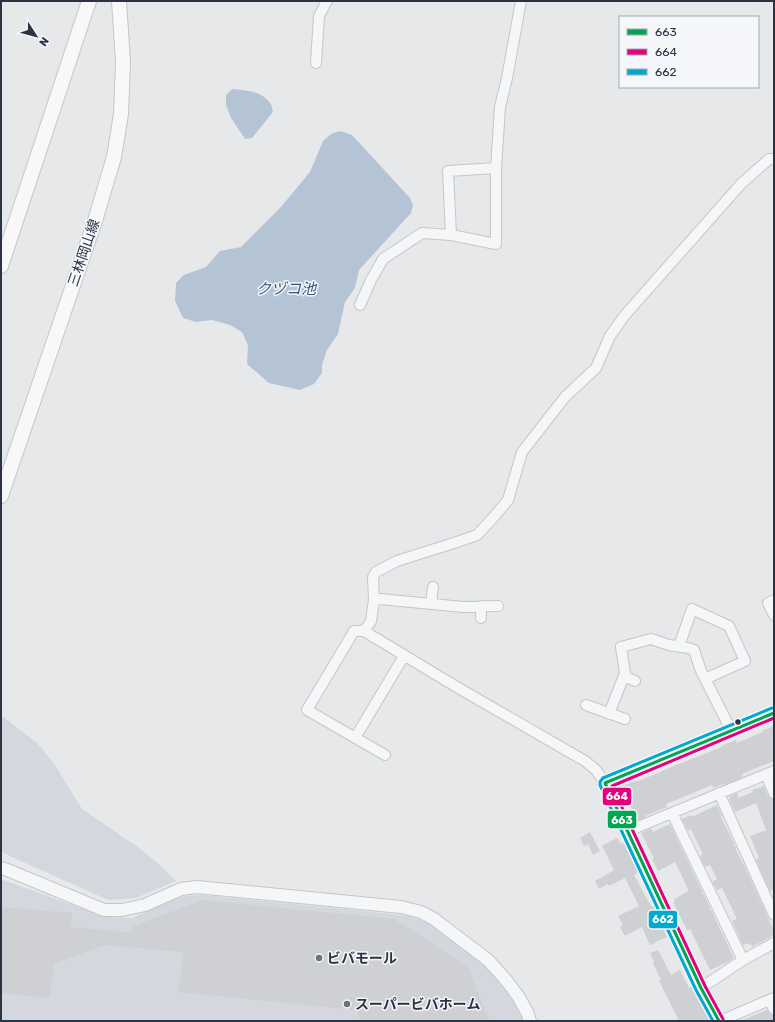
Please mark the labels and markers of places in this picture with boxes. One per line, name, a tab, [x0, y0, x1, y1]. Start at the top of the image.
unlabelled marker	[733, 717, 743, 727]
place label: ビバモール	[327, 950, 397, 967]
marker: ビバモール	[314, 953, 324, 963]
place label: スーパービバホーム	[355, 996, 480, 1013]
marker: スーパービバホーム	[342, 999, 352, 1009]

